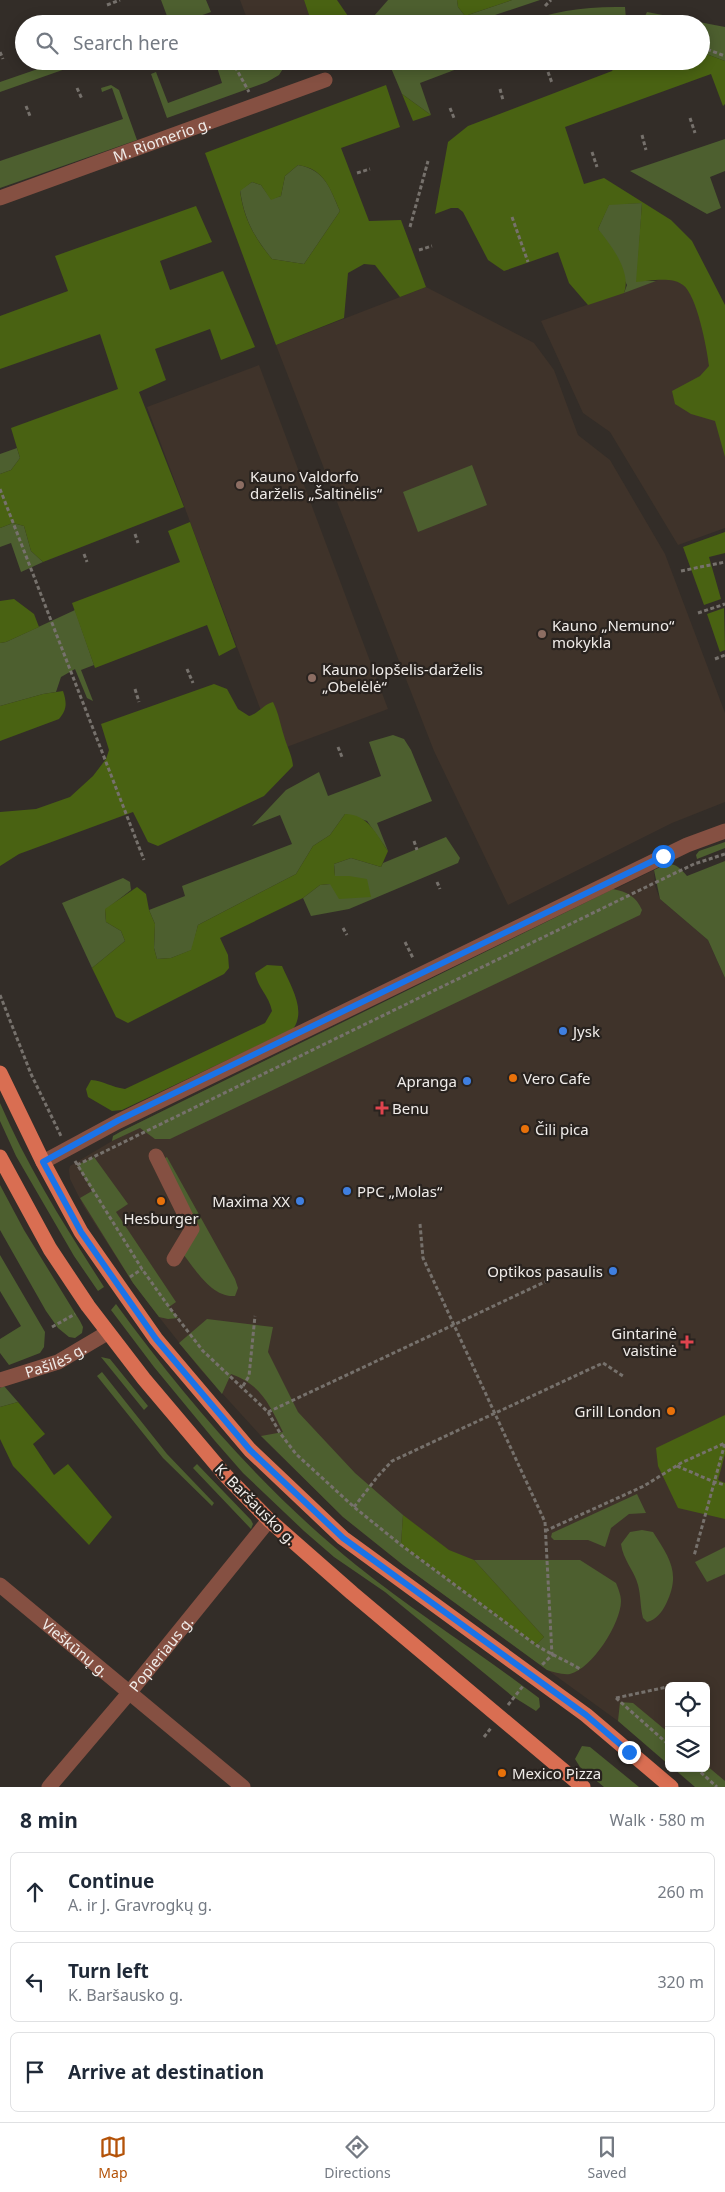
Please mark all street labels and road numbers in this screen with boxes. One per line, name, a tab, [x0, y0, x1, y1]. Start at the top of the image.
street label: M. Riomerio g.	[110, 112, 213, 166]
street label: Pašilės g.	[22, 1338, 90, 1382]
street label: K. Baršausko g.	[211, 1459, 301, 1549]
street label: Popieriaus g.	[124, 1612, 197, 1696]
street label: Vieškūnų g.	[38, 1614, 113, 1681]

